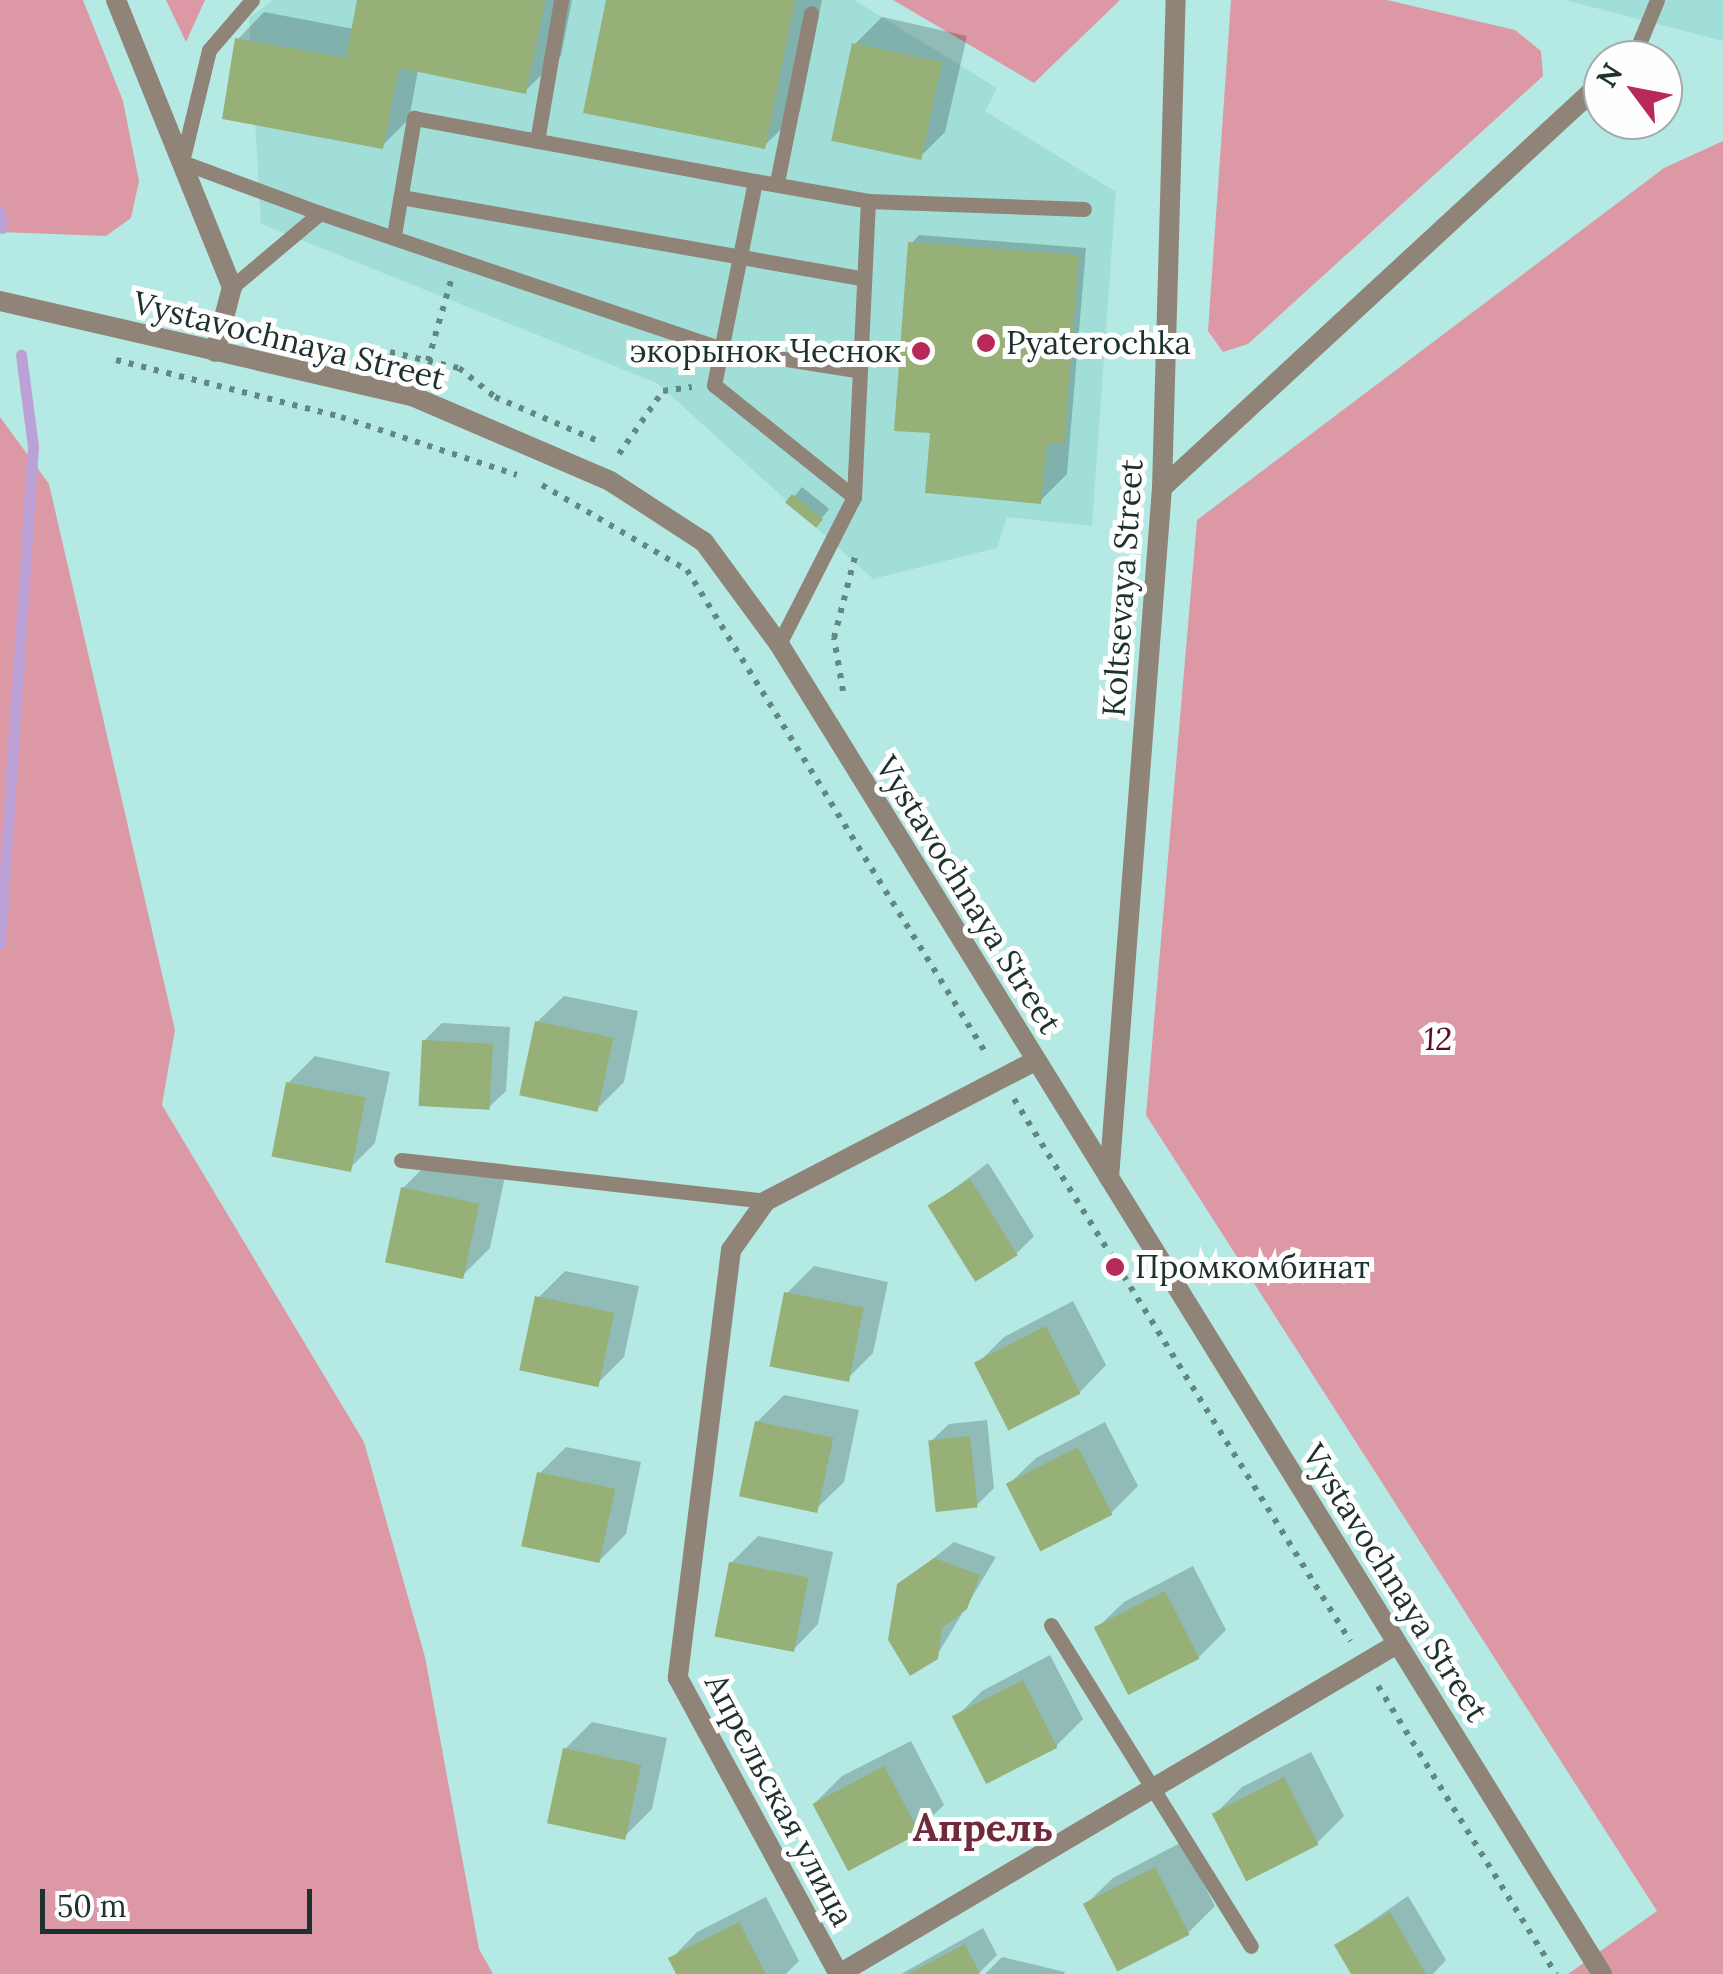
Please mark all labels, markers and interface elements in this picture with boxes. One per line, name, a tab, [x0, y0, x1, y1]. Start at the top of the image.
north arrow	[1583, 40, 1683, 140]
text: N	[1588, 56, 1630, 94]
street label: Vystavochnaya Street	[129, 284, 449, 398]
place label: Pyaterochka	[1006, 324, 1191, 362]
place label: экорынок Чеснок	[629, 332, 901, 370]
marker: Pyaterochka	[975, 332, 997, 354]
marker: экорынок Чеснок	[910, 340, 932, 362]
street label: Koltsevaya Street	[1095, 458, 1151, 718]
street label: Vystavochnaya Street	[867, 749, 1069, 1041]
park label: 12	[1424, 1020, 1452, 1058]
place label: Промкомбинат	[1135, 1248, 1370, 1286]
marker: Промкомбинат	[1104, 1256, 1126, 1278]
street label: Vystavochnaya Street	[1294, 1437, 1496, 1729]
street label: Апрельская улица	[696, 1667, 862, 1933]
district label: Апрель	[913, 1805, 1053, 1851]
scale bar	[45, 1869, 318, 1931]
text: 50 m	[57, 1887, 127, 1925]

